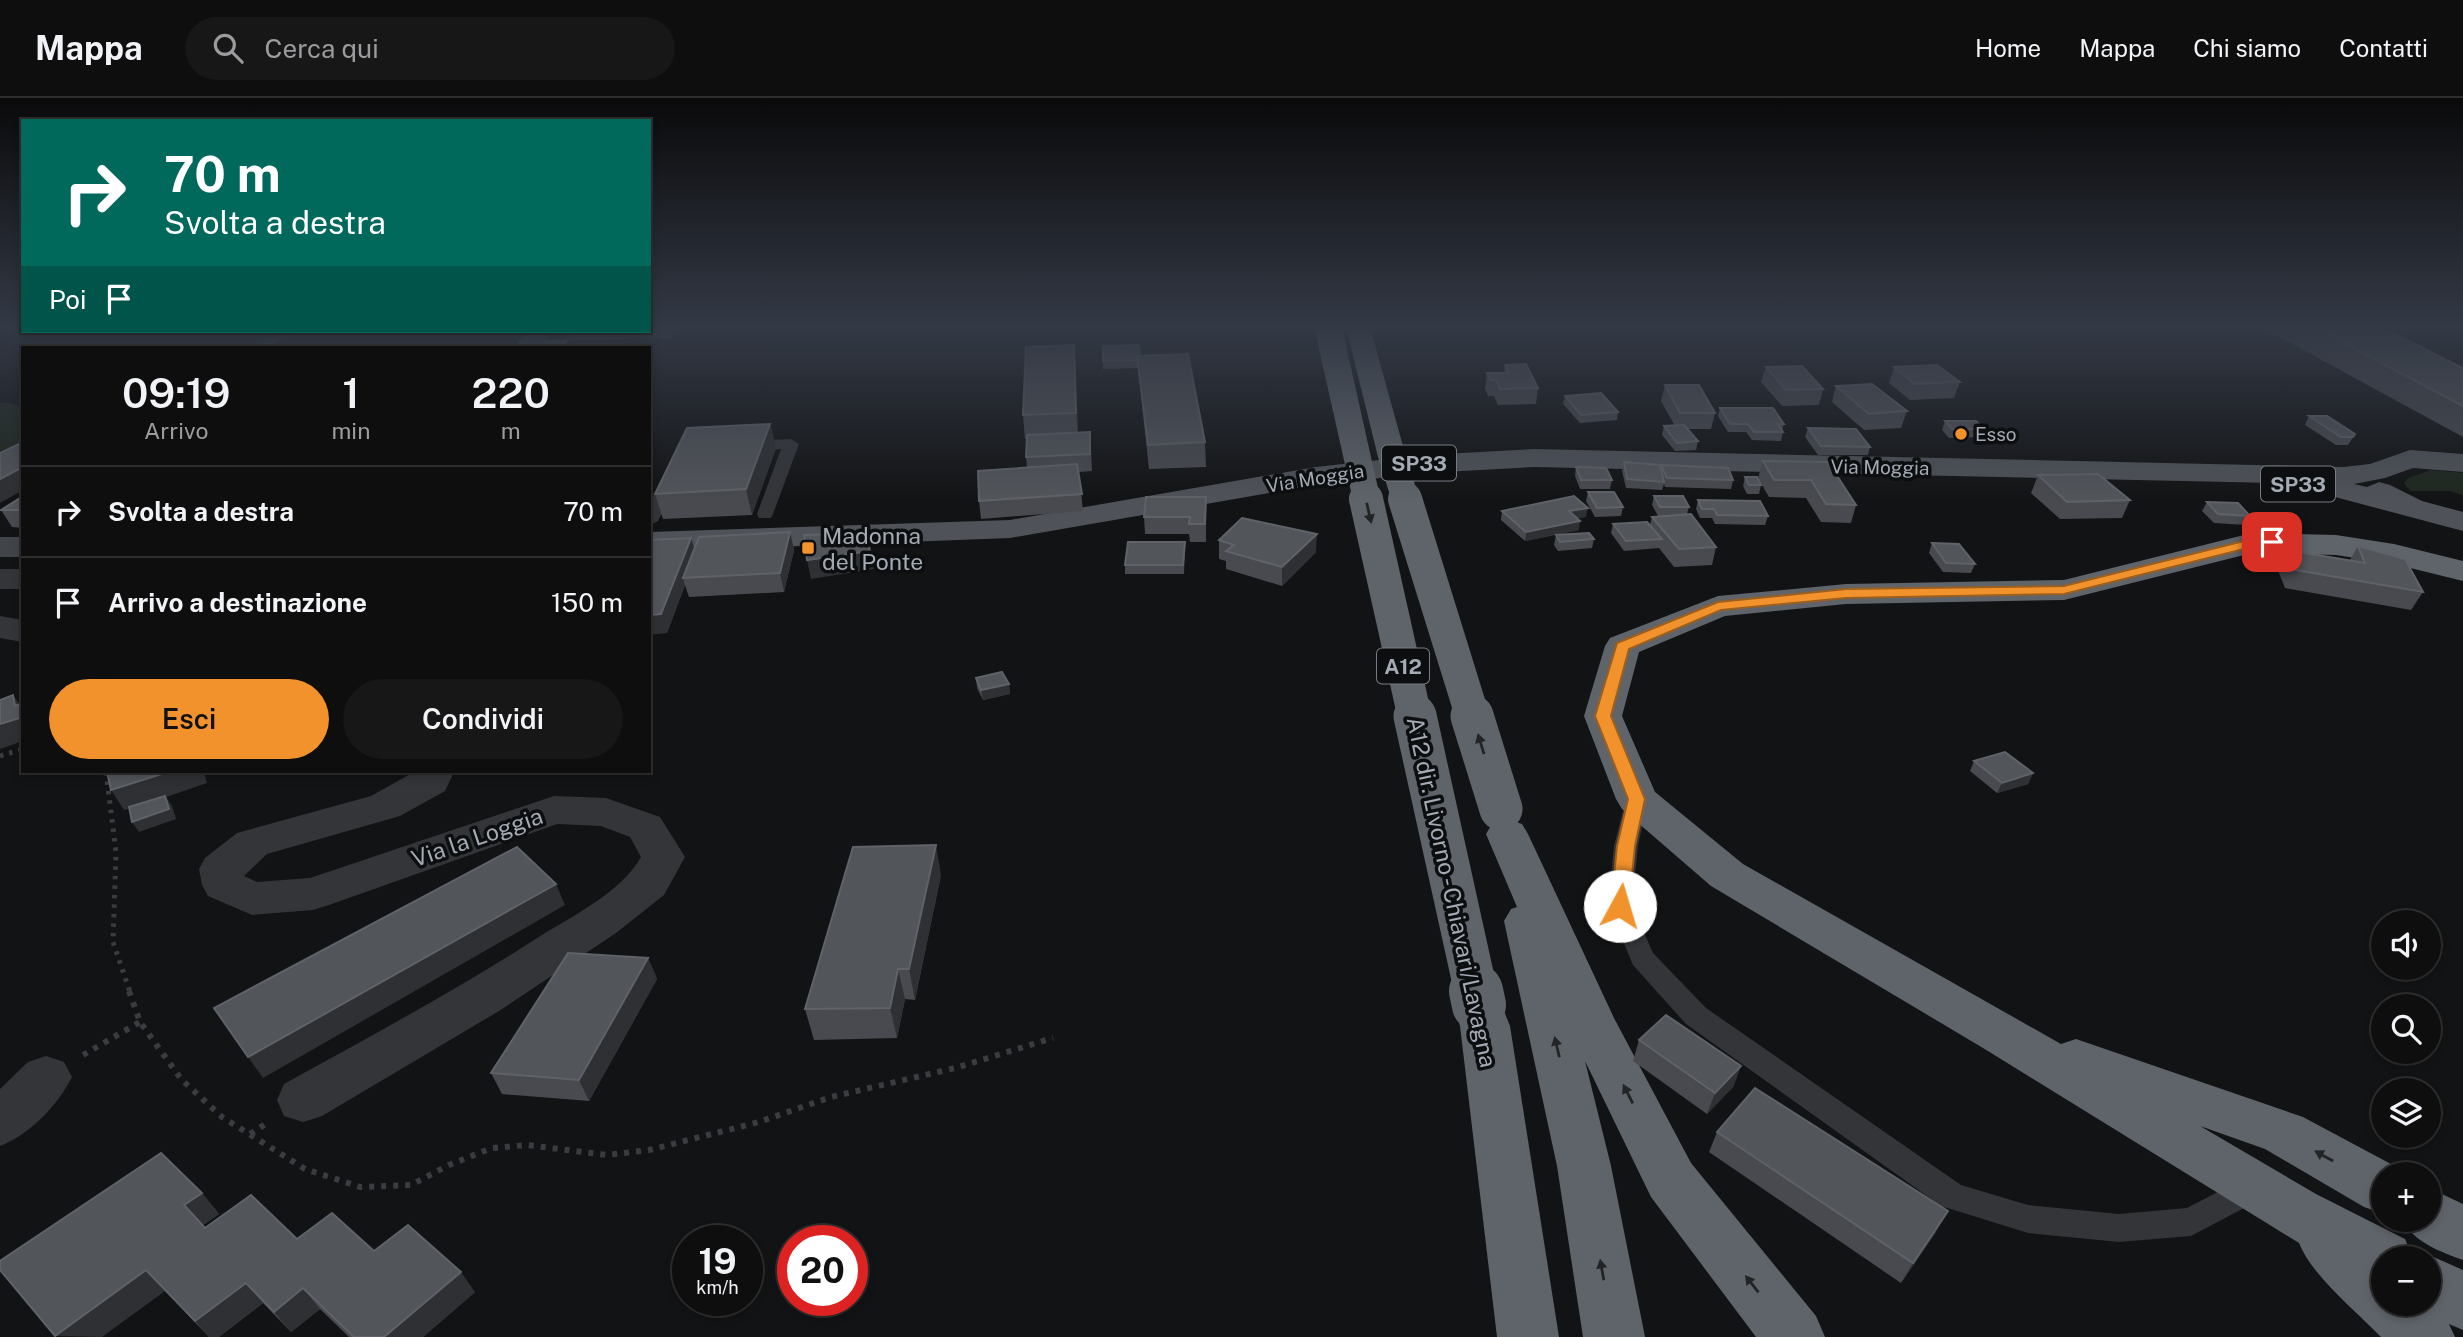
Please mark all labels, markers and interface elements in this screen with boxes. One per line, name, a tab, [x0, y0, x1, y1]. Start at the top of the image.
search box	[185, 17, 675, 80]
text: Mappa	[35, 29, 143, 67]
icon: search	[209, 29, 247, 67]
text: Cerca qui	[265, 33, 379, 64]
text: Home	[1975, 34, 2041, 62]
text: Mappa	[2079, 34, 2155, 62]
text: Chi siamo	[2193, 34, 2301, 62]
text: Contatti	[2339, 34, 2428, 62]
text: 70 m	[164, 145, 281, 203]
icon: right	[49, 147, 140, 238]
text: Svolta a destra	[164, 204, 386, 241]
icon: arrive	[100, 280, 138, 318]
text: Poi	[49, 284, 86, 315]
text: 09:19	[122, 368, 230, 417]
text: 1	[342, 368, 360, 417]
text: 220	[472, 368, 550, 417]
text: Arrivo	[144, 417, 208, 444]
text: min	[331, 417, 370, 444]
text: m	[501, 417, 521, 444]
place label: Esso	[1975, 423, 2017, 445]
marker: Esso	[1953, 426, 1969, 442]
road number: SP33	[1382, 446, 1456, 480]
street label: Via Moggia	[1831, 455, 1929, 479]
street label: Via Moggia	[1265, 459, 1365, 497]
road number: SP33	[2261, 466, 2335, 502]
icon: right	[49, 493, 87, 531]
text: Svolta a destra	[108, 496, 294, 527]
text: 70 m	[563, 496, 623, 527]
one-way arrow	[1364, 502, 1375, 524]
pin	[2242, 512, 2302, 572]
place label: Madonna del Ponte	[822, 522, 923, 575]
icon: arrive	[2253, 523, 2291, 561]
marker: Madonna del Ponte	[800, 540, 816, 556]
icon: arrive	[49, 584, 87, 622]
text: Arrivo a destinazione	[108, 587, 367, 618]
text: 150 m	[551, 587, 623, 618]
road number: A12	[1377, 648, 1429, 684]
button: Esci	[49, 679, 329, 759]
button: Condividi	[343, 679, 623, 759]
street label: A12 dir. Livorno - Chiavari/Lavagna	[1402, 714, 1502, 1070]
one-way arrow	[1475, 733, 1486, 754]
street label: Via la Loggia	[408, 802, 546, 872]
position arrow	[1583, 869, 1657, 943]
map controls	[2371, 910, 2441, 1316]
button: sound	[2371, 910, 2441, 980]
button: search	[2371, 994, 2441, 1064]
one-way arrow	[1551, 1036, 1562, 1058]
button: layers	[2371, 1078, 2441, 1148]
one-way arrow	[1622, 1084, 1633, 1104]
one-way arrow	[2314, 1150, 2334, 1162]
button: +	[2371, 1162, 2441, 1232]
speed limit sign: 20	[777, 1225, 868, 1316]
text: 19	[698, 1241, 737, 1282]
button: −	[2371, 1246, 2441, 1316]
one-way arrow	[1596, 1259, 1607, 1281]
one-way arrow	[1744, 1275, 1759, 1293]
text: km/h	[696, 1277, 739, 1298]

